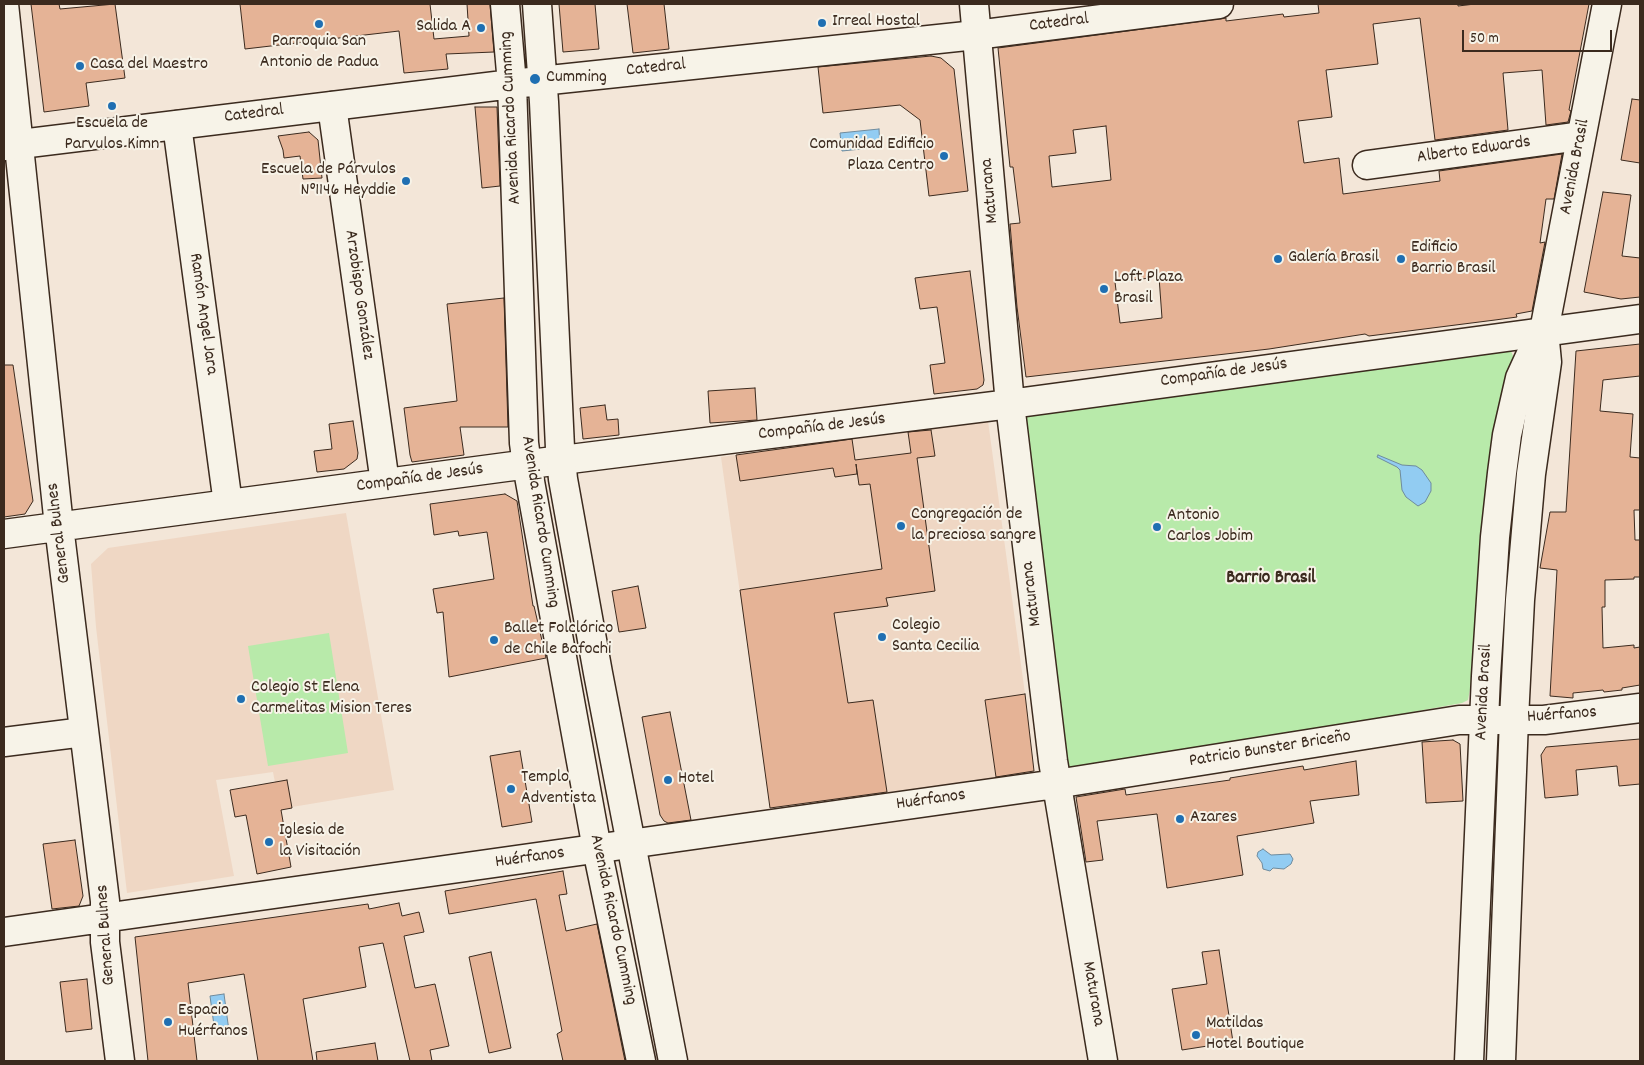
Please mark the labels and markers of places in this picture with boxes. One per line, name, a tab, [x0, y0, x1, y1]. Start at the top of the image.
place label: Irreal Hostal	[832, 12, 920, 34]
place label: Salida A	[416, 17, 471, 39]
marker: Irreal Hostal	[816, 17, 828, 29]
marker: Parroquia San Antonio de Padua	[313, 18, 325, 30]
marker: Salida A	[475, 22, 487, 34]
place label: Parroquia San Antonio de Padua	[260, 32, 378, 74]
place label: Casa del Maestro	[90, 55, 208, 77]
marker: Casa del Maestro	[74, 60, 86, 72]
place label: Cumming	[546, 68, 607, 90]
marker: Cumming	[528, 72, 542, 86]
marker: Escuela de Parvulos Kimn	[106, 100, 118, 112]
place label: Escuela de Parvulos Kimn	[65, 114, 159, 156]
place label: Comunidad Edificio Plaza Centro	[809, 135, 934, 178]
marker: Comunidad Edificio Plaza Centro	[938, 150, 950, 162]
place label: Escuela de Párvulos N°1146 Heyddie	[261, 160, 396, 202]
marker: Escuela de Párvulos N°1146 Heyddie	[400, 175, 412, 187]
place label: Edificio Barrio Brasil	[1411, 238, 1496, 280]
place label: Galería Brasil	[1288, 248, 1379, 270]
marker: Galería Brasil	[1272, 253, 1284, 265]
marker: Edificio Barrio Brasil	[1395, 253, 1407, 265]
place label: Loft Plaza Brasil	[1114, 268, 1183, 310]
marker: Loft Plaza Brasil	[1098, 283, 1110, 295]
place label: Congregación de la preciosa sangre	[911, 505, 1036, 548]
place label: Antonio Carlos Jobim	[1167, 506, 1253, 548]
marker: Congregación de la preciosa sangre	[895, 520, 907, 532]
marker: Antonio Carlos Jobim	[1151, 521, 1163, 533]
place label: Colegio Santa Cecilia	[892, 616, 979, 659]
place label: Ballet Folclórico de Chile Bafochi	[504, 619, 613, 662]
marker: Colegio Santa Cecilia	[876, 631, 888, 643]
marker: Ballet Folclórico de Chile Bafochi	[488, 634, 500, 646]
place label: Colegio St Elena Carmelitas Mision Teres	[251, 678, 412, 721]
marker: Colegio St Elena Carmelitas Mision Teres	[235, 693, 247, 705]
place label: Templo Adventista	[521, 768, 596, 811]
place label: Hotel	[678, 769, 714, 791]
marker: Hotel	[662, 774, 674, 786]
marker: Templo Adventista	[505, 783, 517, 795]
place label: Azares	[1190, 808, 1237, 830]
marker: Azares	[1174, 813, 1186, 825]
place label: Iglesia de la Visitación	[279, 821, 361, 864]
marker: Iglesia de la Visitación	[263, 836, 275, 848]
place label: Espacio Huérfanos	[178, 1001, 248, 1044]
place label: Matildas Hotel Boutique	[1206, 1014, 1304, 1056]
marker: Espacio Huérfanos	[162, 1016, 174, 1028]
marker: Matildas Hotel Boutique	[1190, 1029, 1202, 1041]

